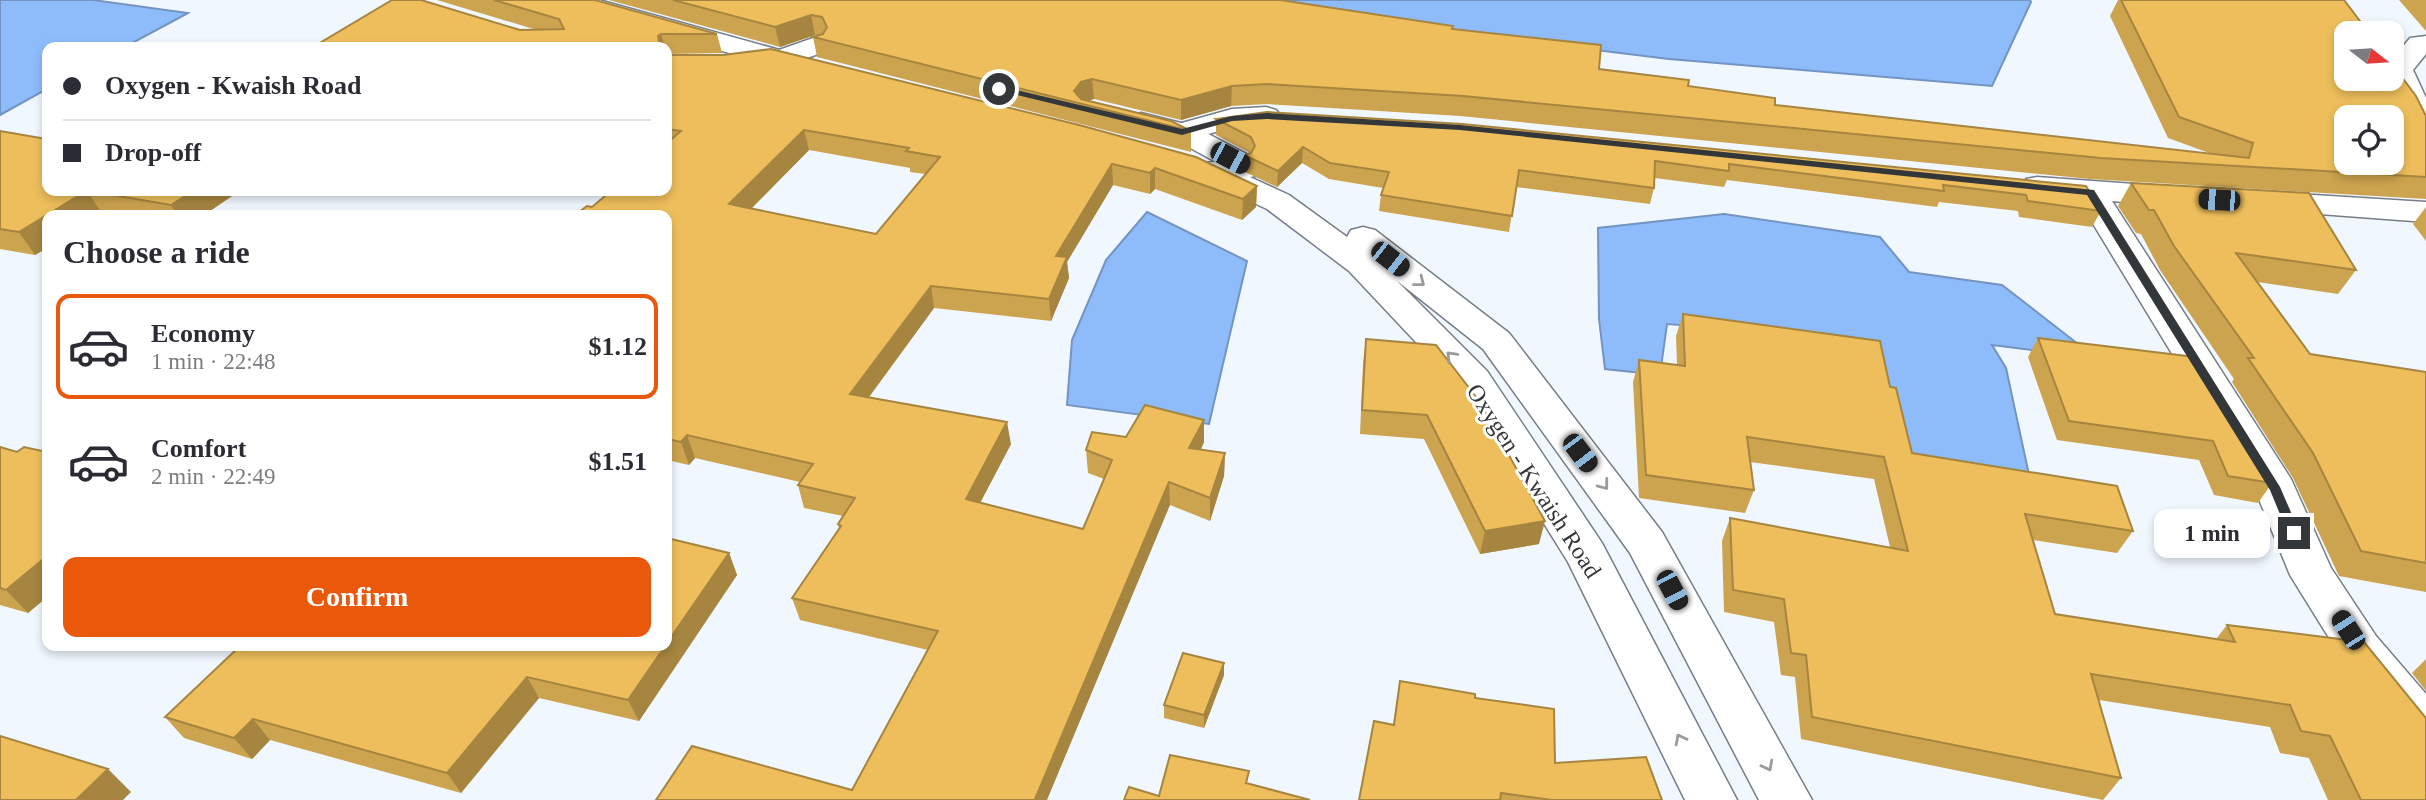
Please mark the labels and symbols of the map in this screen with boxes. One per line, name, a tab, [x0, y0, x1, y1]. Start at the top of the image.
north arrow	[2334, 21, 2404, 91]
route start	[983, 73, 1015, 105]
car	[1207, 139, 1254, 177]
car	[2198, 188, 2241, 212]
car	[1367, 238, 1414, 280]
one-way arrow	[1413, 274, 1425, 287]
one-way arrow	[1446, 351, 1459, 364]
street label: Oxygen - Kwaish Road	[1462, 379, 1606, 583]
car	[1559, 430, 1602, 476]
one-way arrow	[1596, 478, 1609, 490]
callout: 1 min	[2154, 508, 2270, 558]
route end	[2278, 517, 2310, 549]
car	[1653, 567, 1692, 613]
car	[2328, 607, 2369, 653]
one-way arrow	[1674, 734, 1688, 746]
one-way arrow	[1759, 759, 1773, 772]

